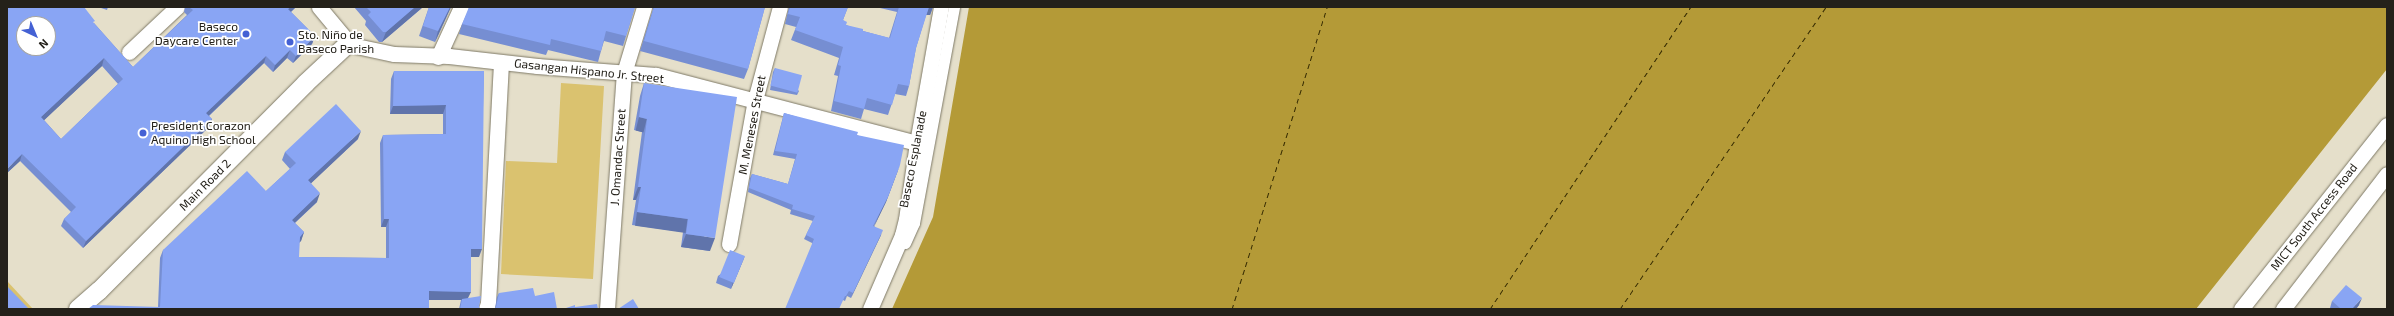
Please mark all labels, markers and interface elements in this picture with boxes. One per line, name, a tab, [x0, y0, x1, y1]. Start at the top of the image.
north arrow	[16, 16, 56, 56]
place label: Baseco Daycare Center	[155, 20, 238, 48]
place label: Sto. Niño de Baseco Parish	[298, 28, 374, 56]
marker: Baseco Daycare Center	[241, 29, 251, 39]
text: N	[37, 37, 51, 52]
marker: Sto. Niño de Baseco Parish	[285, 37, 295, 47]
street label: Gasangan Hispano Jr. Street	[513, 56, 665, 86]
street label: M. Meneses Street	[735, 74, 769, 176]
street label: J. Omandac Street	[607, 108, 629, 206]
street label: Baseco Esplanade	[897, 109, 929, 209]
place label: President Corazon Aquino High School	[151, 119, 256, 147]
marker: President Corazon Aquino High School	[138, 128, 148, 138]
street label: Main Road 2	[176, 156, 234, 214]
street label: MICT South Access Road	[2267, 160, 2361, 274]

